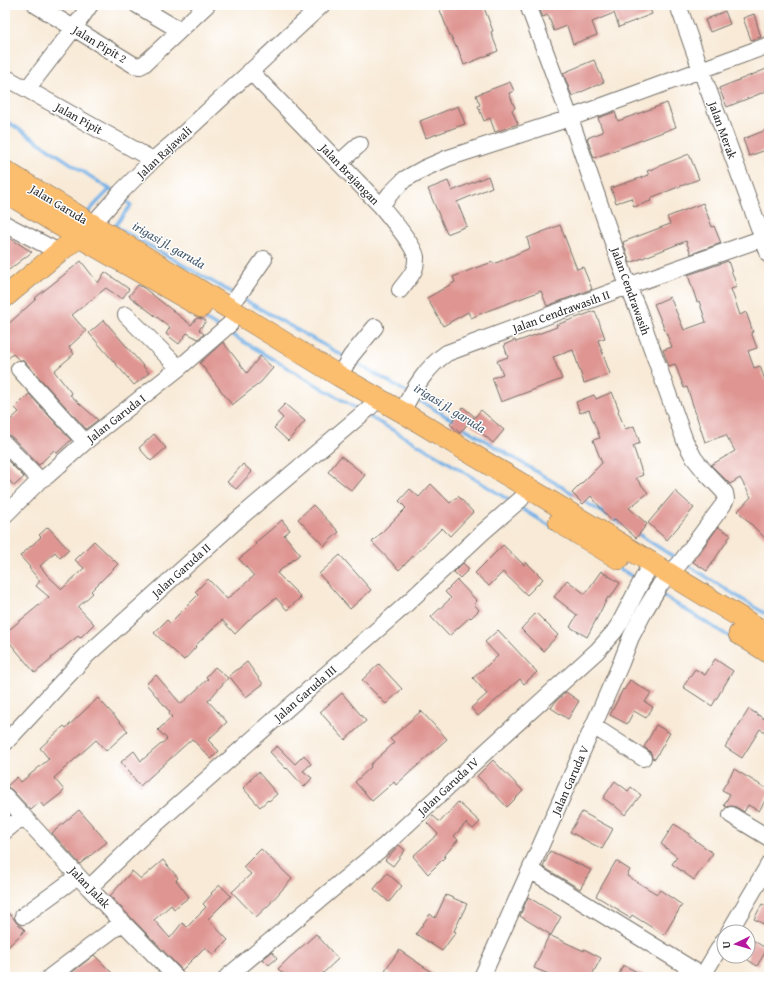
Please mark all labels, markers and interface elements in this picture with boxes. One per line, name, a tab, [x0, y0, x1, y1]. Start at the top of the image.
street label: Jalan Pipit 2	[68, 20, 130, 67]
street label: Jalan Pipit	[50, 97, 106, 138]
street label: Jalan Merak	[704, 97, 742, 162]
street label: Jalan Rajawali	[131, 122, 196, 183]
street label: Jalan Brajangan	[315, 138, 384, 209]
street label: Jalan Garuda	[25, 179, 91, 228]
water label: irigasi jl. garuda	[129, 216, 209, 274]
street label: Jalan Cendrawasih	[607, 243, 655, 338]
street label: Jalan Cendrawasih II	[508, 285, 612, 337]
water label: irigasi jl. garuda	[410, 378, 490, 438]
street label: Jalan Garuda I	[81, 389, 149, 448]
street label: Jalan Garuda II	[146, 539, 214, 602]
street label: Jalan Garuda III	[269, 661, 340, 726]
street label: Jalan Garuda V	[546, 742, 593, 819]
street label: Jalan Garuda IV	[412, 753, 483, 820]
street label: Jalan Jalak	[64, 861, 115, 912]
north arrow	[716, 924, 756, 964]
text: U	[718, 940, 734, 949]

